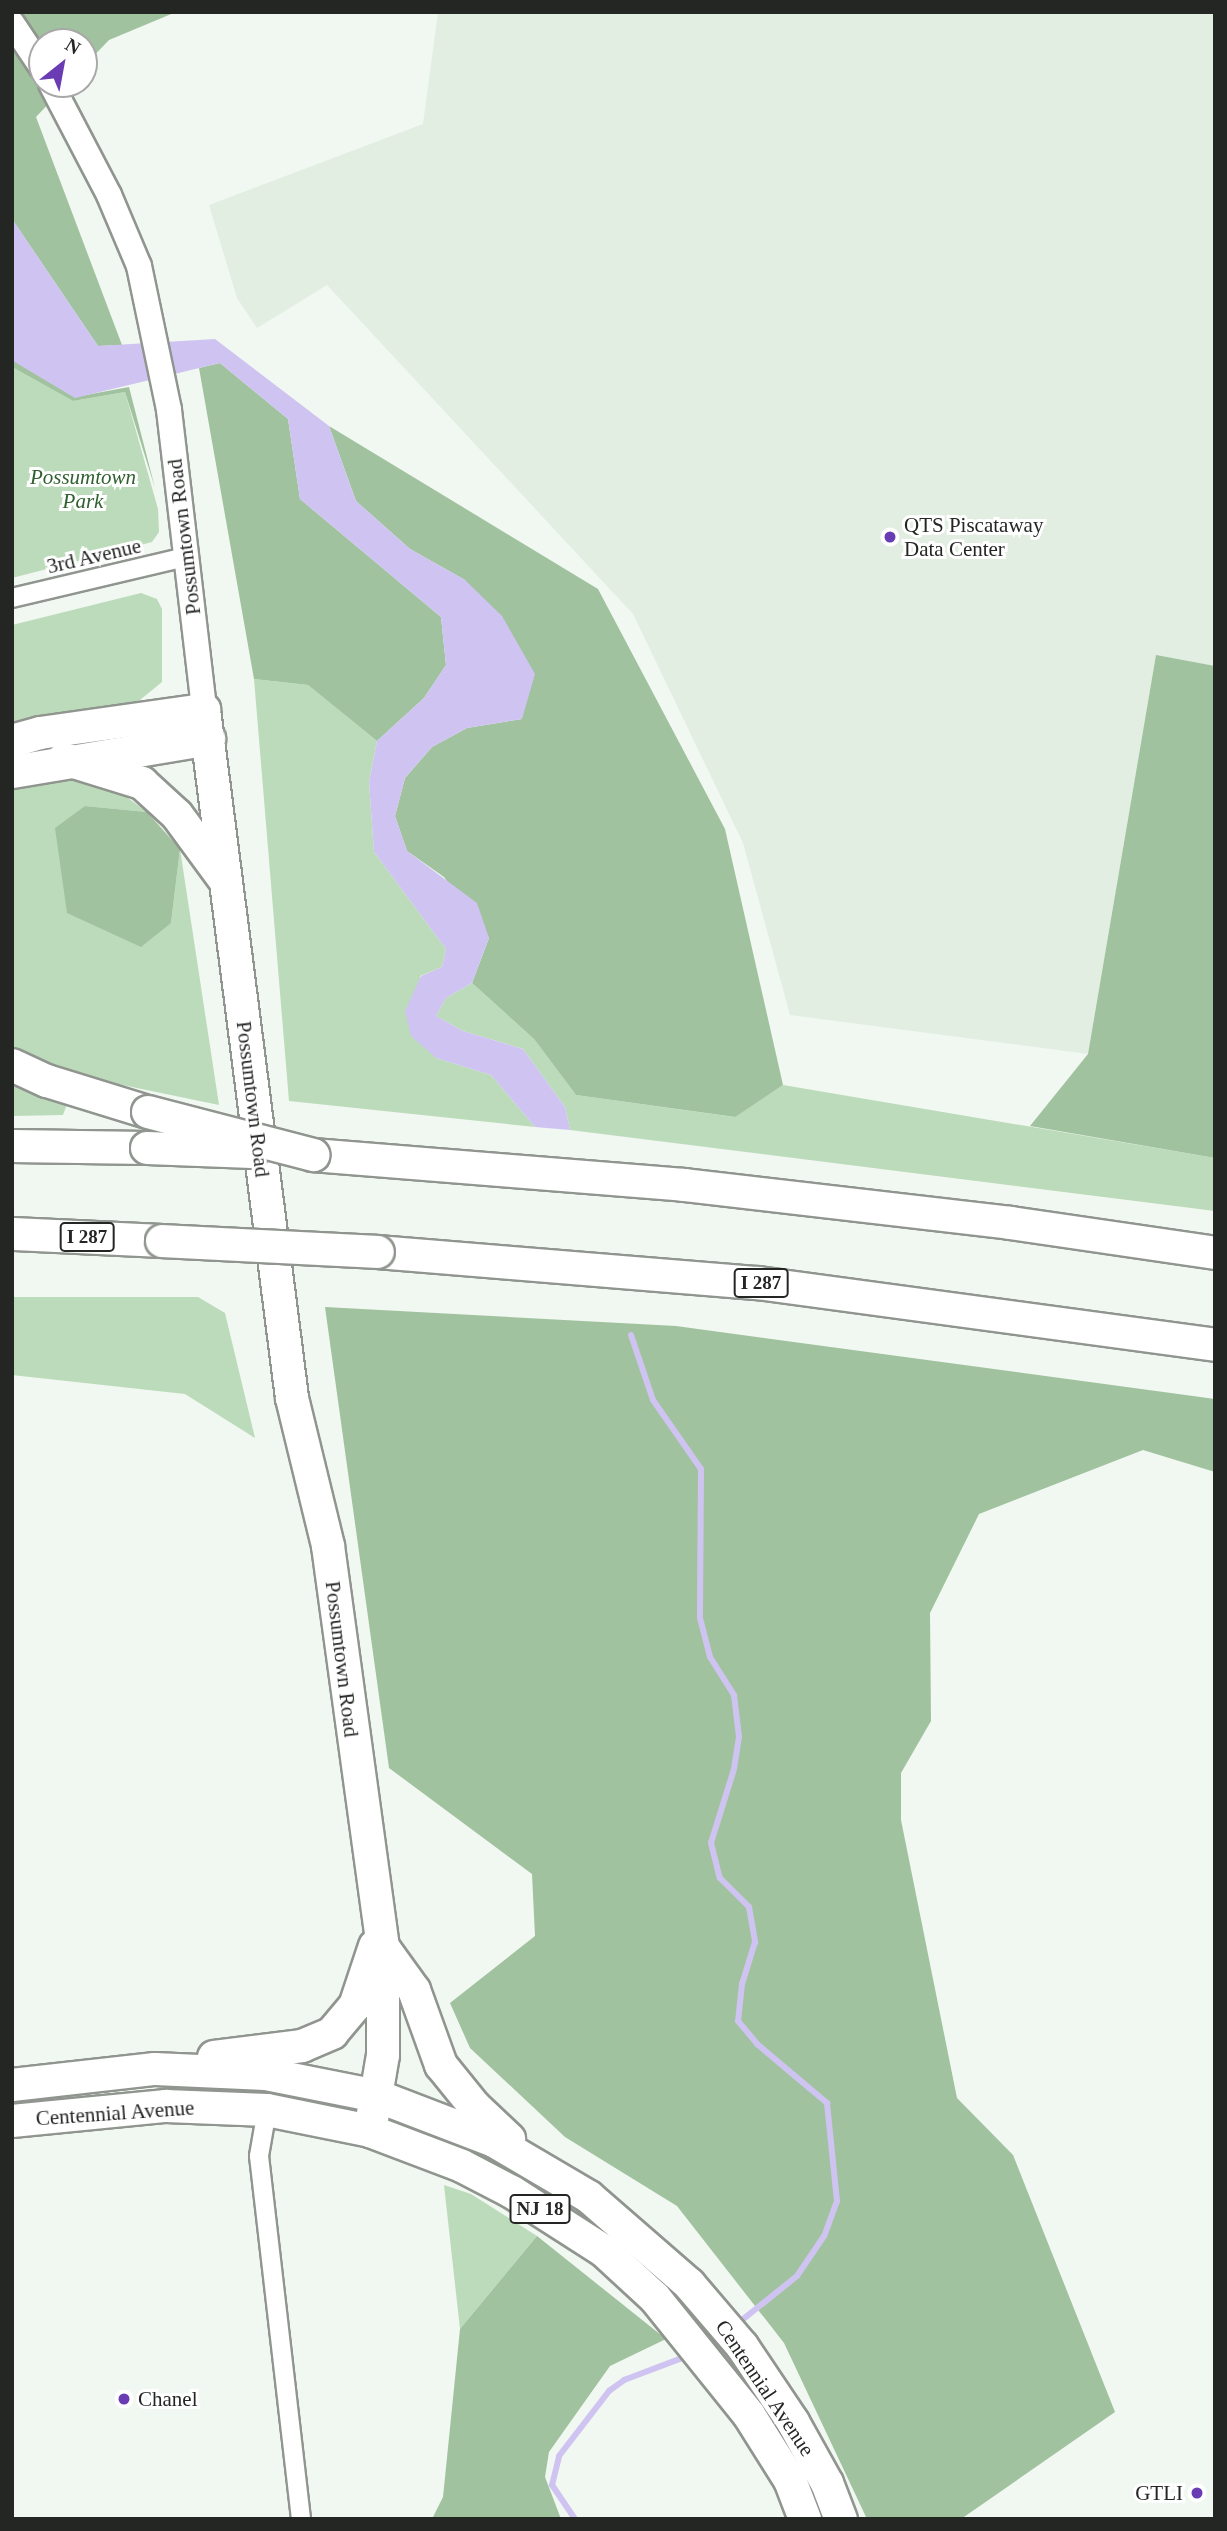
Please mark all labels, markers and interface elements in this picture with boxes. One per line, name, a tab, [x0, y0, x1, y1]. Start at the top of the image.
north arrow	[28, 28, 98, 98]
text: N	[62, 34, 84, 59]
street label: Possumtown Road	[162, 458, 206, 616]
park label: Possumtown Park	[30, 464, 136, 514]
place label: QTS Piscataway Data Center	[904, 512, 1043, 562]
marker: QTS Piscataway Data Center	[882, 529, 898, 545]
street label: 3rd Avenue	[44, 533, 144, 579]
street label: Possumtown Road	[231, 1020, 275, 1178]
road number: I 287	[59, 1222, 115, 1252]
road number: I 287	[733, 1268, 789, 1298]
street label: Possumtown Road	[320, 1580, 364, 1738]
street label: Centennial Avenue	[34, 2095, 196, 2131]
road number: NJ 18	[508, 2194, 572, 2224]
street label: Centennial Avenue	[710, 2315, 820, 2461]
place label: Chanel	[138, 2386, 197, 2412]
marker: Chanel	[116, 2391, 132, 2407]
place label: GTLI	[1135, 2480, 1183, 2506]
marker: GTLI	[1189, 2485, 1205, 2501]

